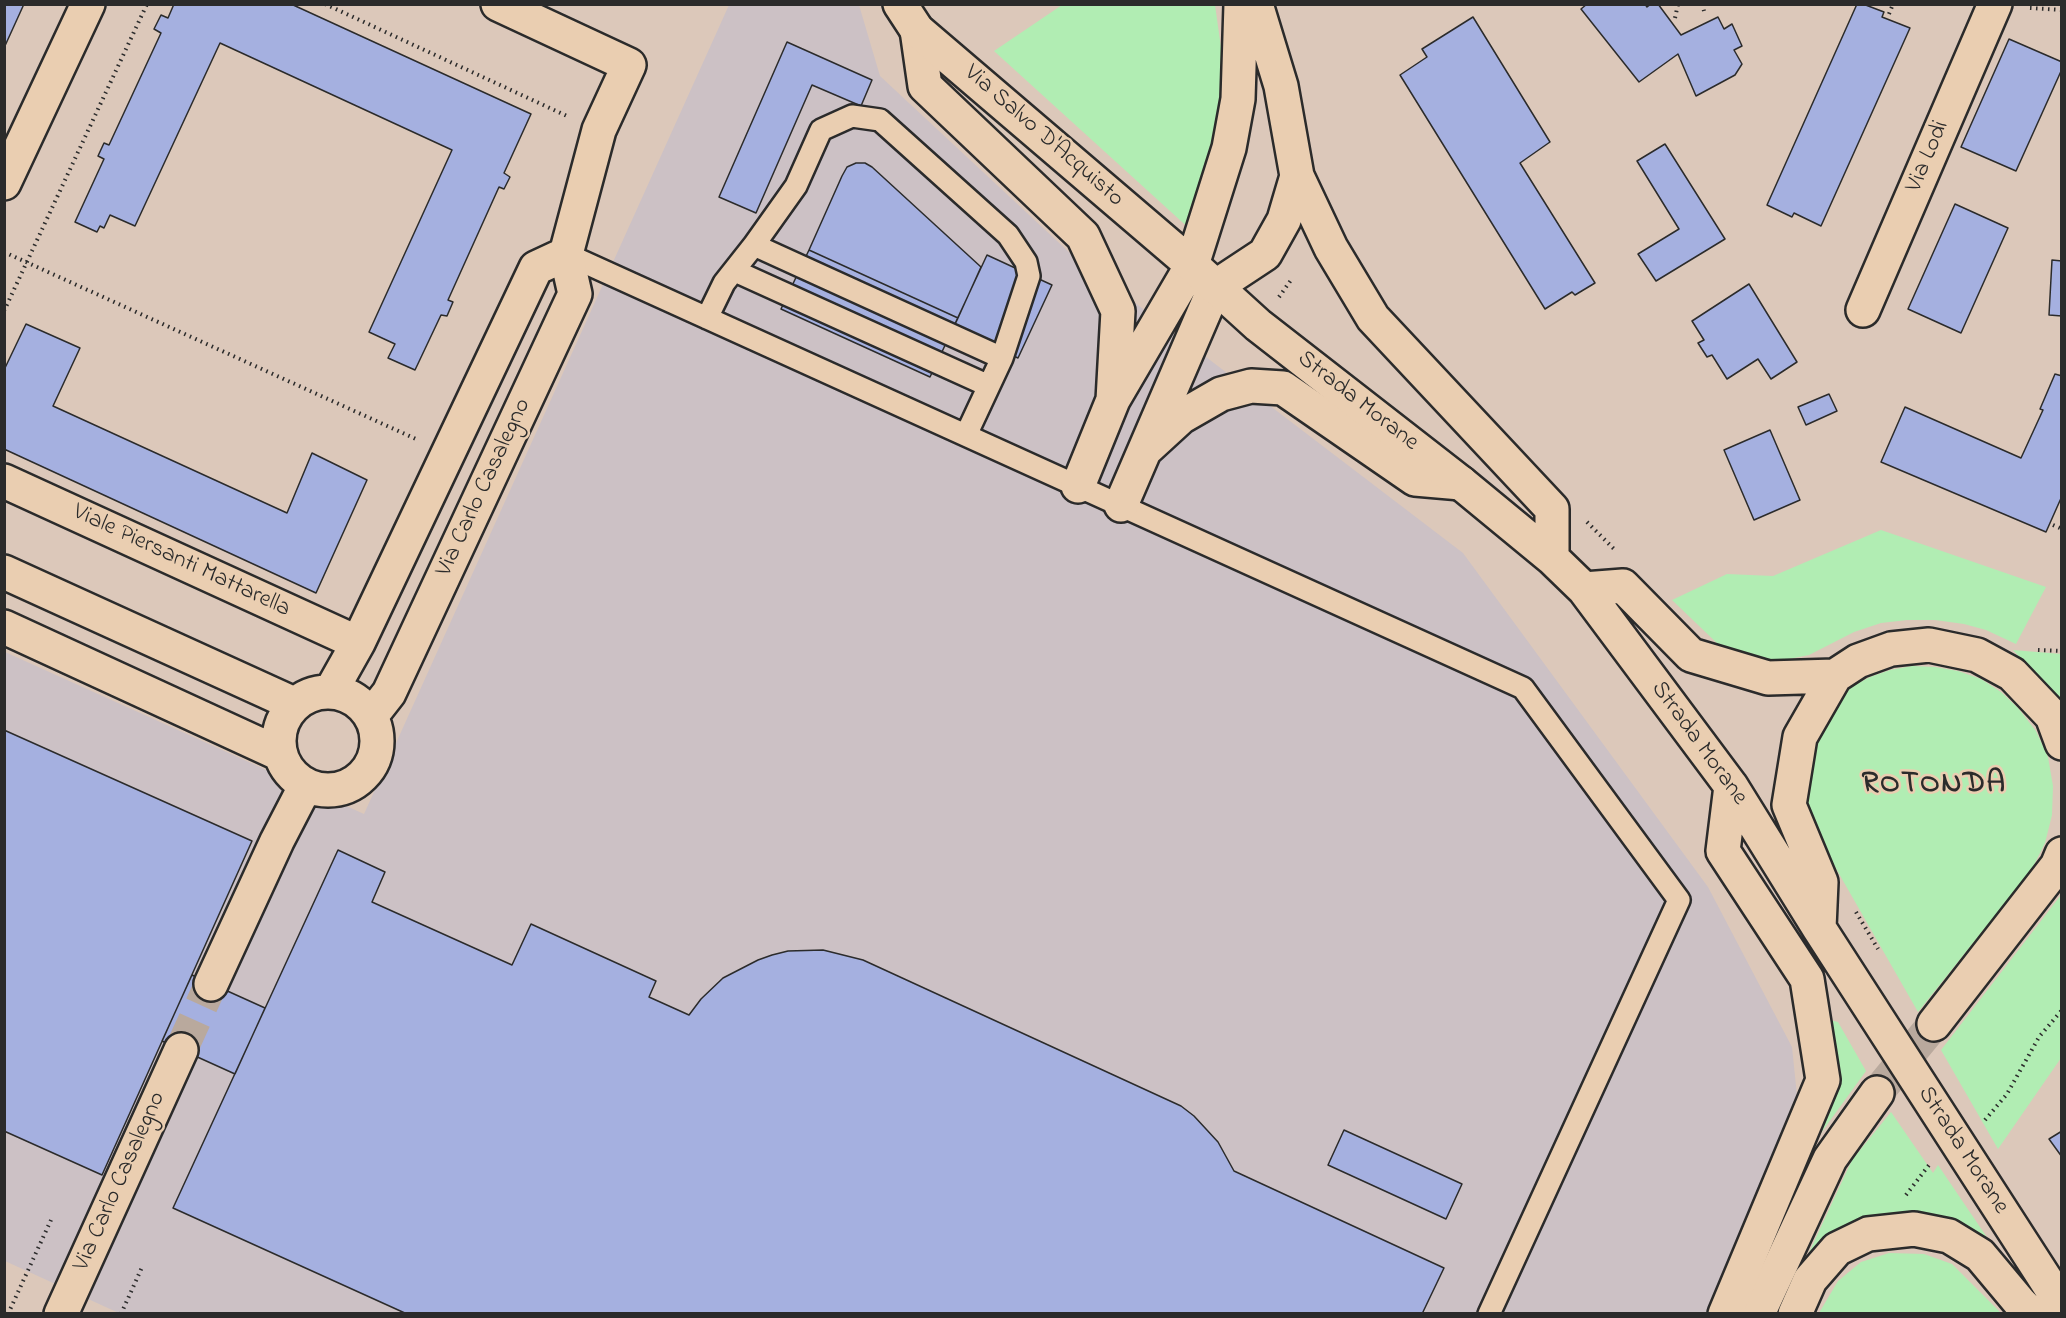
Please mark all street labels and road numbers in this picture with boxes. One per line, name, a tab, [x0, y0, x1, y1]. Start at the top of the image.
street label: Via Salvo D'Acquisto	[957, 60, 1129, 214]
street label: Via Lodi	[1901, 117, 1957, 197]
street label: Strada Morane	[1290, 346, 1424, 458]
street label: Via Carlo Casalegno	[431, 394, 539, 582]
street label: Viale Piersanti Mattarella	[68, 499, 294, 625]
street label: Strada Morane	[1643, 676, 1753, 812]
street label: Strada Morane	[1910, 1082, 2014, 1220]
street label: Via Carlo Casalegno	[69, 1088, 173, 1276]

